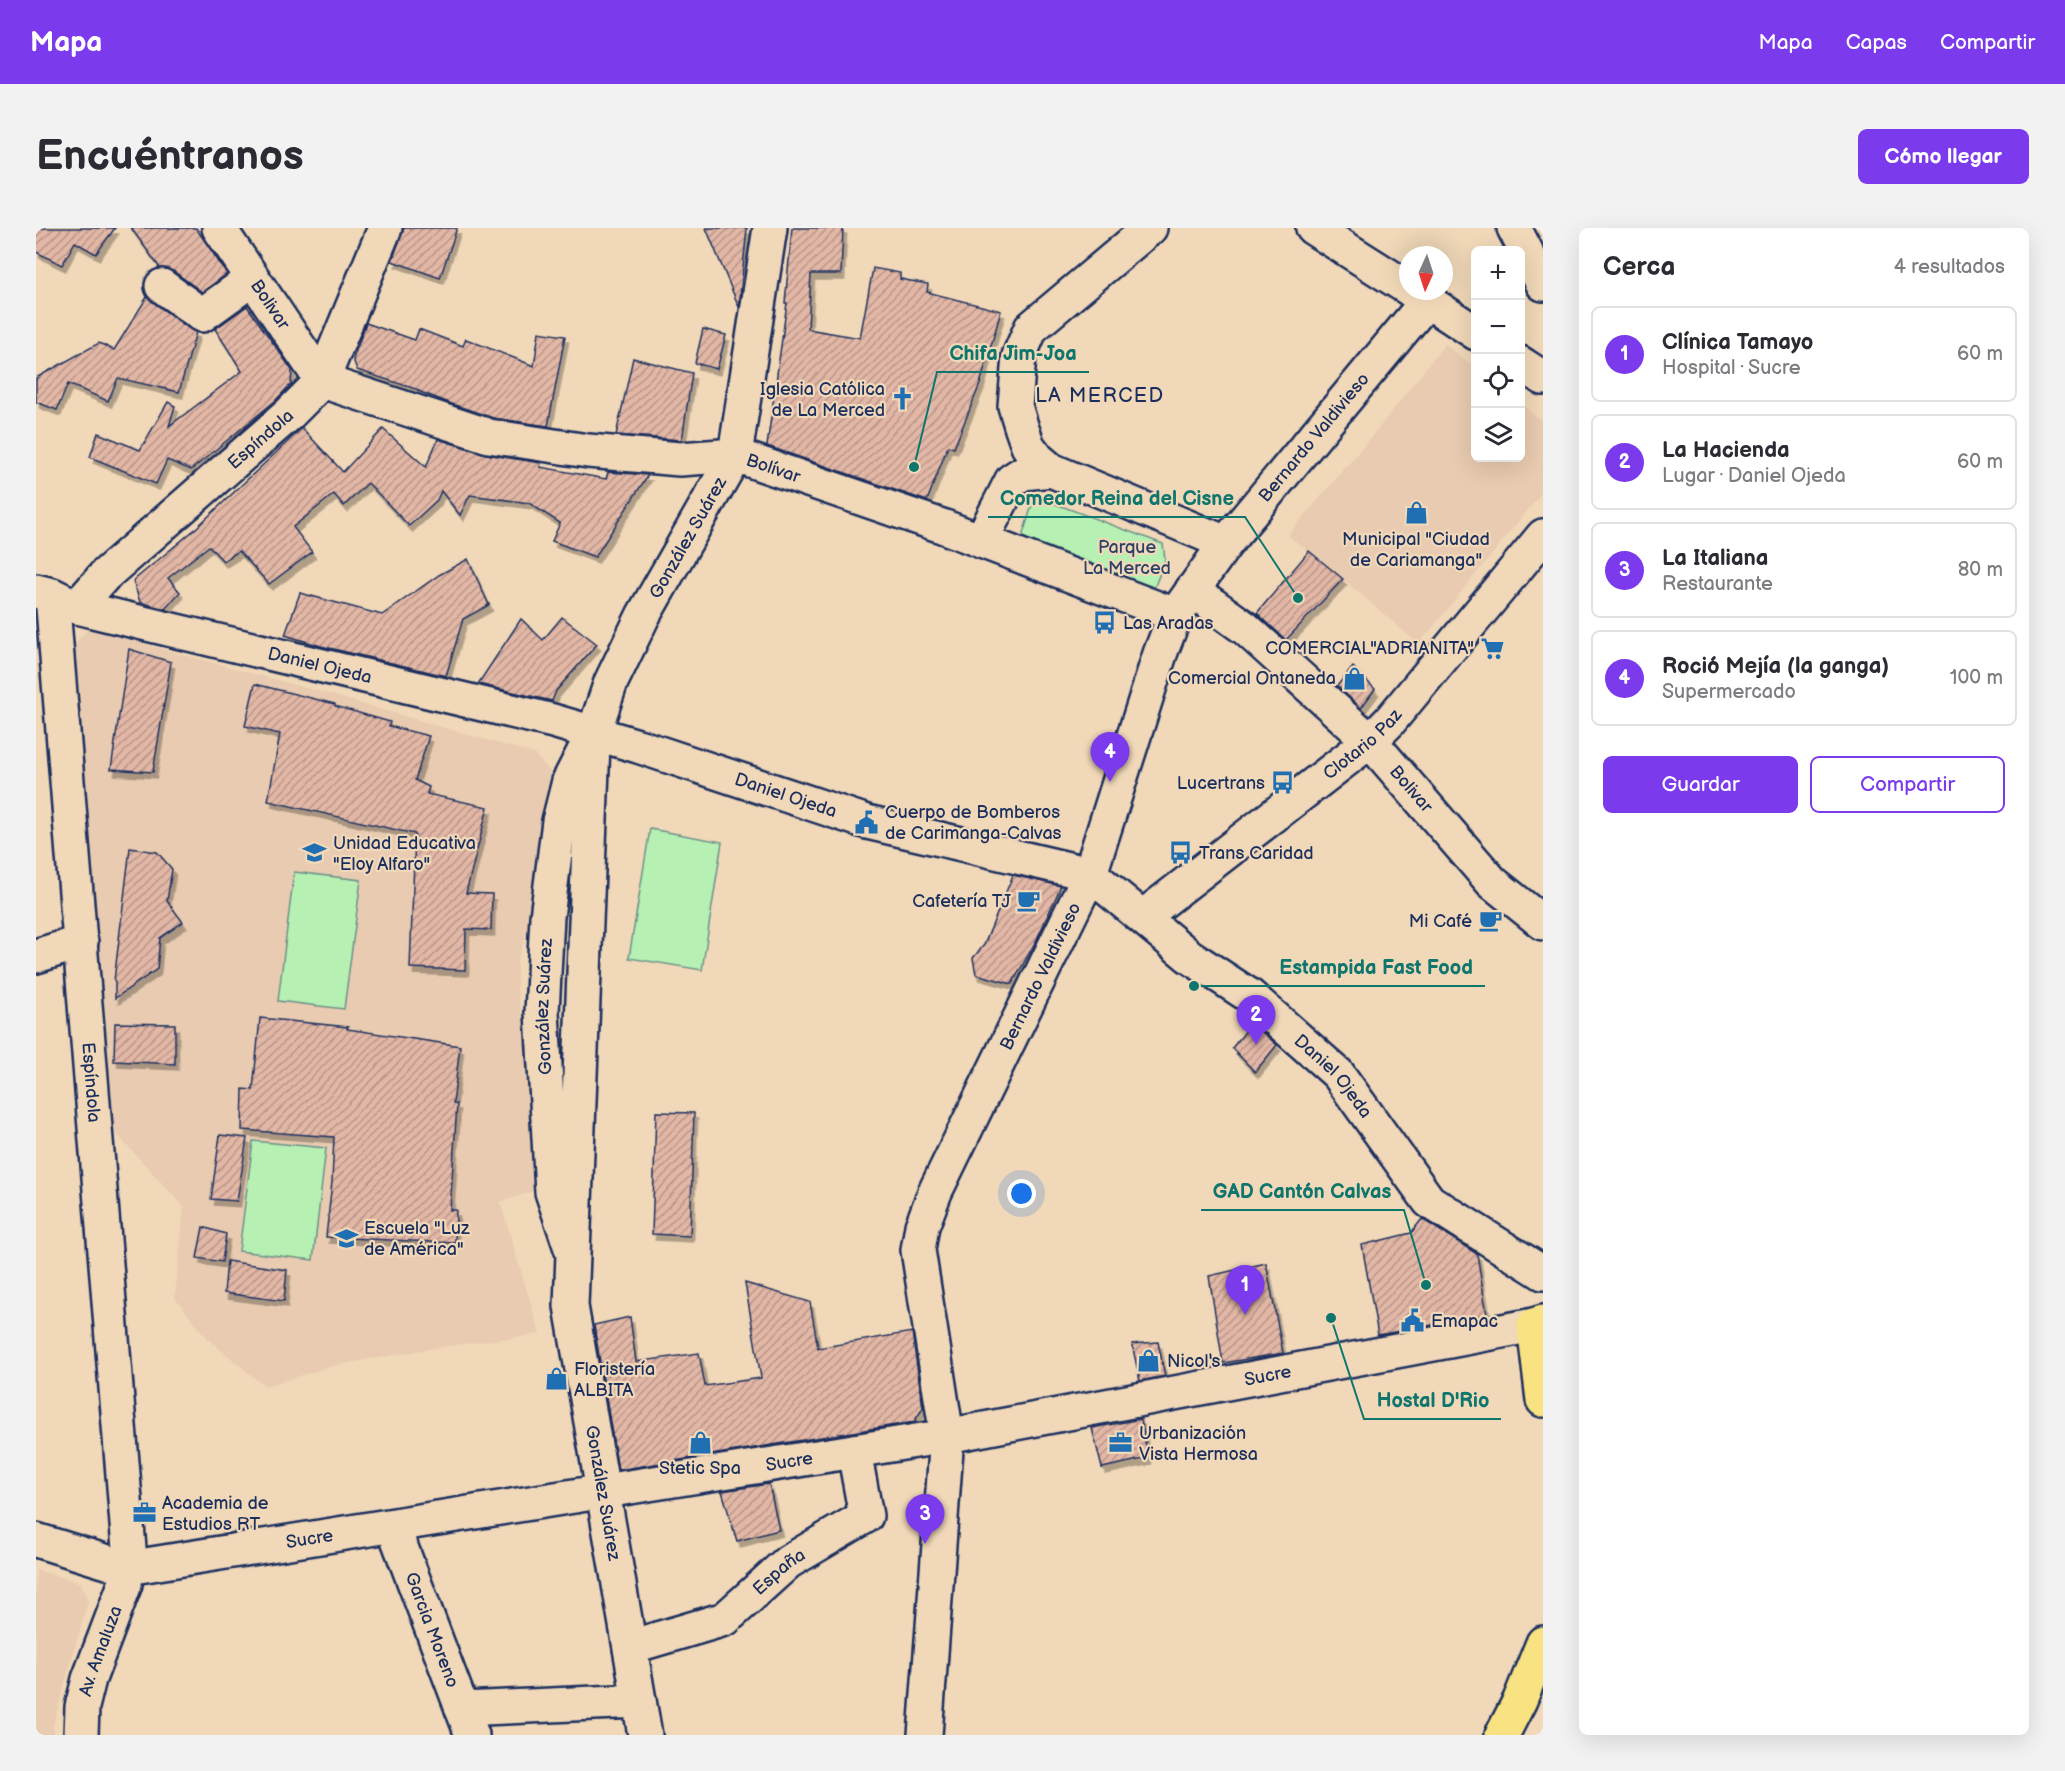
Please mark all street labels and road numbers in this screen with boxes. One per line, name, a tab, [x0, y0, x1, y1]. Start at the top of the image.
street label: Bolivar	[246, 276, 294, 334]
street label: Bernardo Valdivieso	[1255, 369, 1374, 506]
street label: Espíndola	[224, 405, 298, 474]
street label: Bolívar	[743, 450, 804, 488]
street label: González Suárez	[645, 473, 731, 603]
street label: Daniel Ojeda	[266, 643, 374, 688]
street label: Clotario Paz	[1319, 705, 1407, 784]
street label: Bolivar	[1385, 761, 1437, 817]
street label: Daniel Ojeda	[732, 769, 839, 822]
street label: Bernardo Valdivieso	[996, 899, 1085, 1054]
street label: González Suárez	[532, 937, 557, 1075]
street label: Daniel Ojeda	[1290, 1030, 1376, 1122]
street label: Espíndola	[77, 1042, 105, 1123]
street label: Sucre	[1242, 1361, 1293, 1391]
street label: González Suárez	[581, 1424, 625, 1562]
street label: Sucre	[764, 1448, 815, 1476]
street label: Sucre	[284, 1525, 335, 1553]
street label: España	[749, 1544, 809, 1600]
street label: Garcia Moreno	[400, 1569, 463, 1691]
street label: Av. Amaluza	[75, 1603, 127, 1699]

